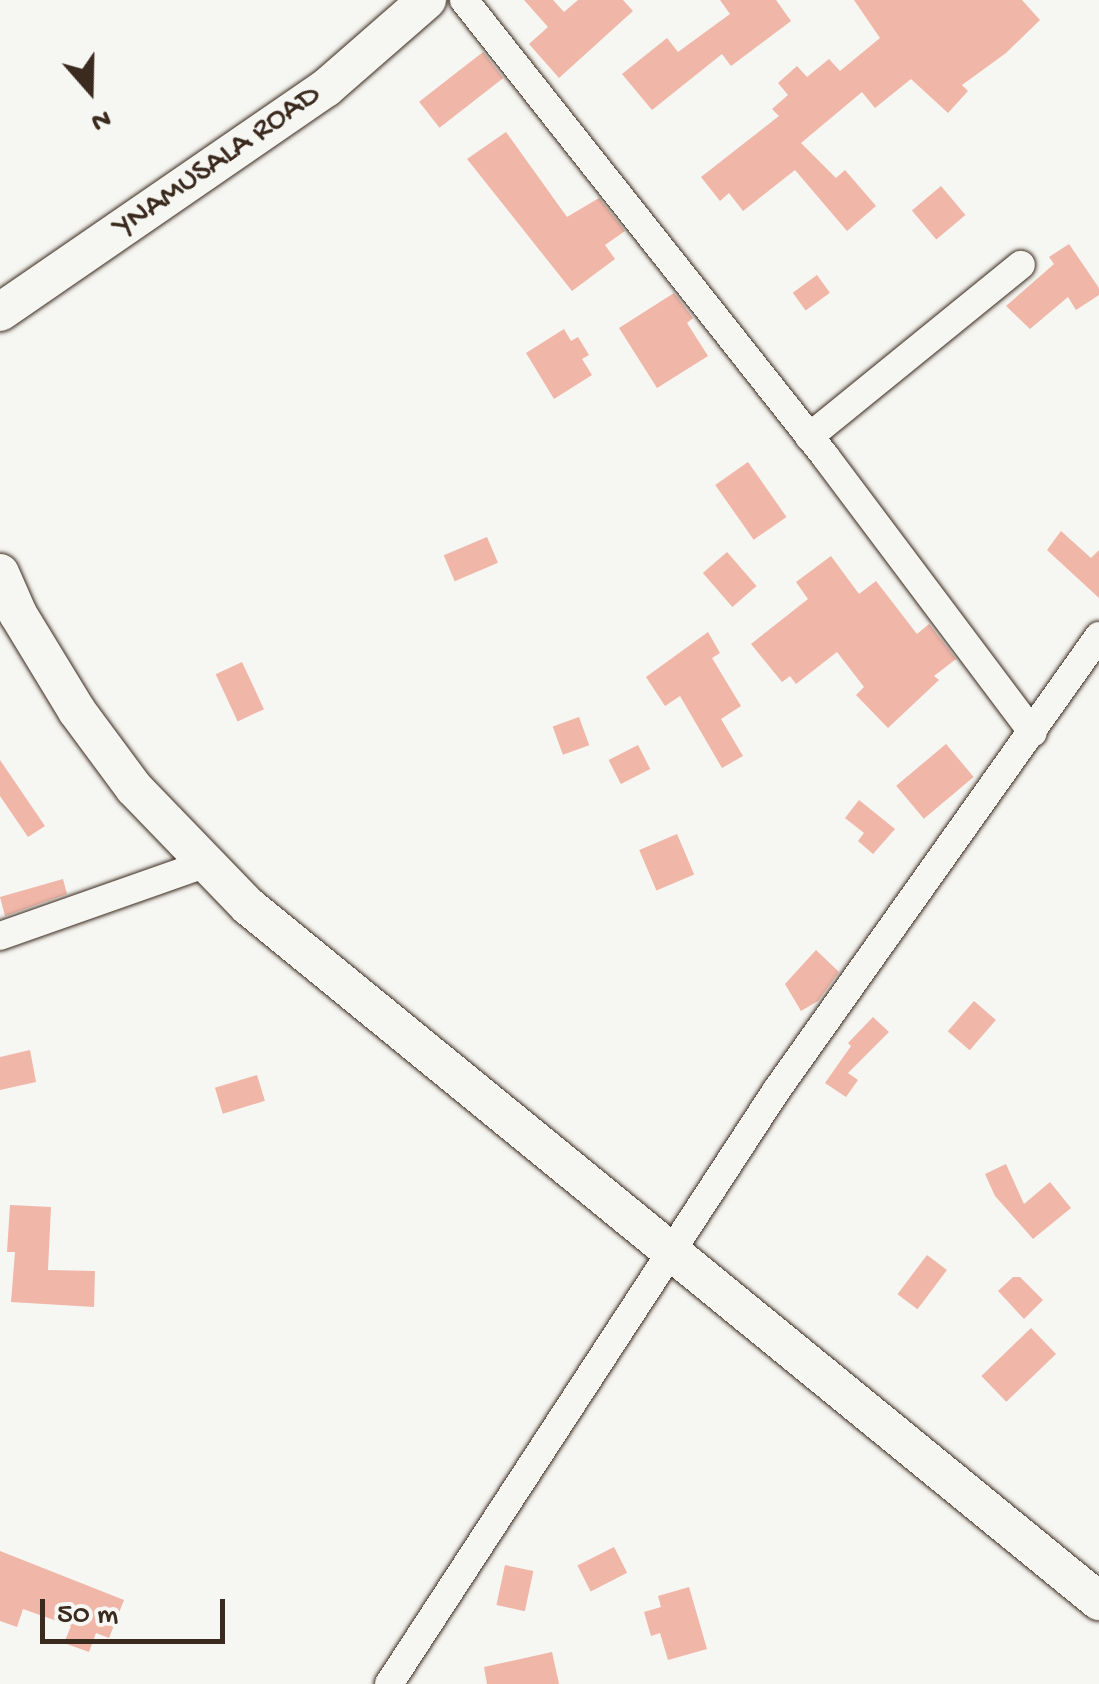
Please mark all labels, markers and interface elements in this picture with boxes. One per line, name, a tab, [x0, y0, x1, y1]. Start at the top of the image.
north arrow	[40, 40, 140, 140]
street label: YNAMUSALA ROAD	[107, 77, 329, 247]
text: N	[86, 100, 115, 137]
scale bar	[45, 1579, 230, 1641]
text: 50 m	[57, 1599, 118, 1634]

